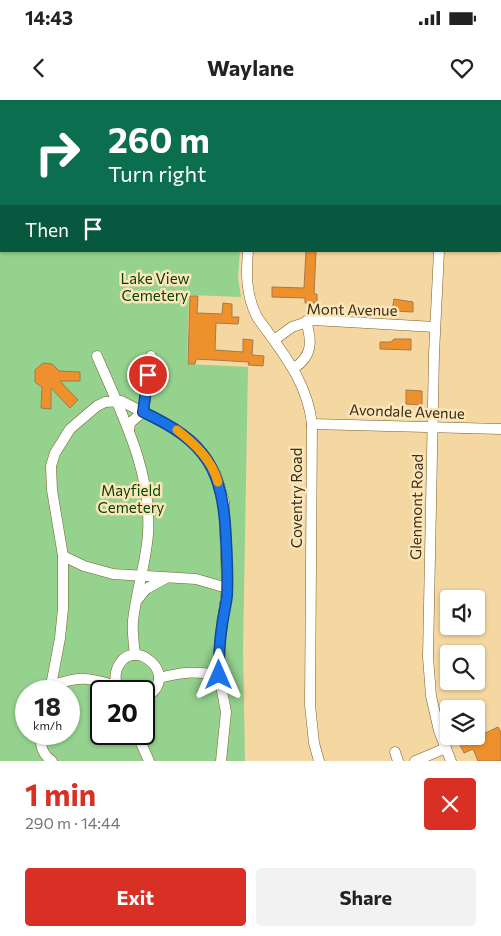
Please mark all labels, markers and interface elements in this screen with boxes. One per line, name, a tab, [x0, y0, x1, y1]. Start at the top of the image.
text: 14:43	[25, 6, 73, 29]
icon: back	[25, 54, 53, 82]
text: Waylane	[207, 54, 294, 81]
icon: heart	[448, 54, 476, 82]
text: 260 m	[108, 117, 210, 160]
icon: right	[25, 120, 90, 185]
text: Turn right	[108, 160, 206, 187]
icon: arrive	[79, 215, 107, 243]
text: Then	[25, 218, 69, 241]
park label: Lake View Cemetery	[121, 269, 189, 304]
street label: Mont Avenue	[306, 299, 398, 319]
pin	[127, 354, 169, 396]
icon: arrive	[134, 361, 162, 389]
street label: Avondale Avenue	[349, 400, 465, 422]
street label: Coventry Road	[287, 448, 305, 548]
street label: Glenmont Road	[406, 454, 426, 560]
park label: Mayfield Cemetery	[98, 481, 165, 516]
map controls	[440, 590, 485, 745]
button: sound	[440, 590, 485, 635]
button: search	[440, 645, 485, 690]
position arrow	[192, 648, 244, 700]
speed limit sign: 20	[90, 680, 155, 745]
text: 18	[34, 691, 61, 721]
button: layers	[440, 700, 485, 745]
text: km/h	[33, 718, 62, 732]
text: 1 min	[25, 775, 96, 812]
button: close	[424, 778, 476, 830]
text: 290 m · 14:44	[25, 813, 120, 832]
button: Exit	[25, 868, 246, 926]
button: Share	[256, 868, 476, 926]

